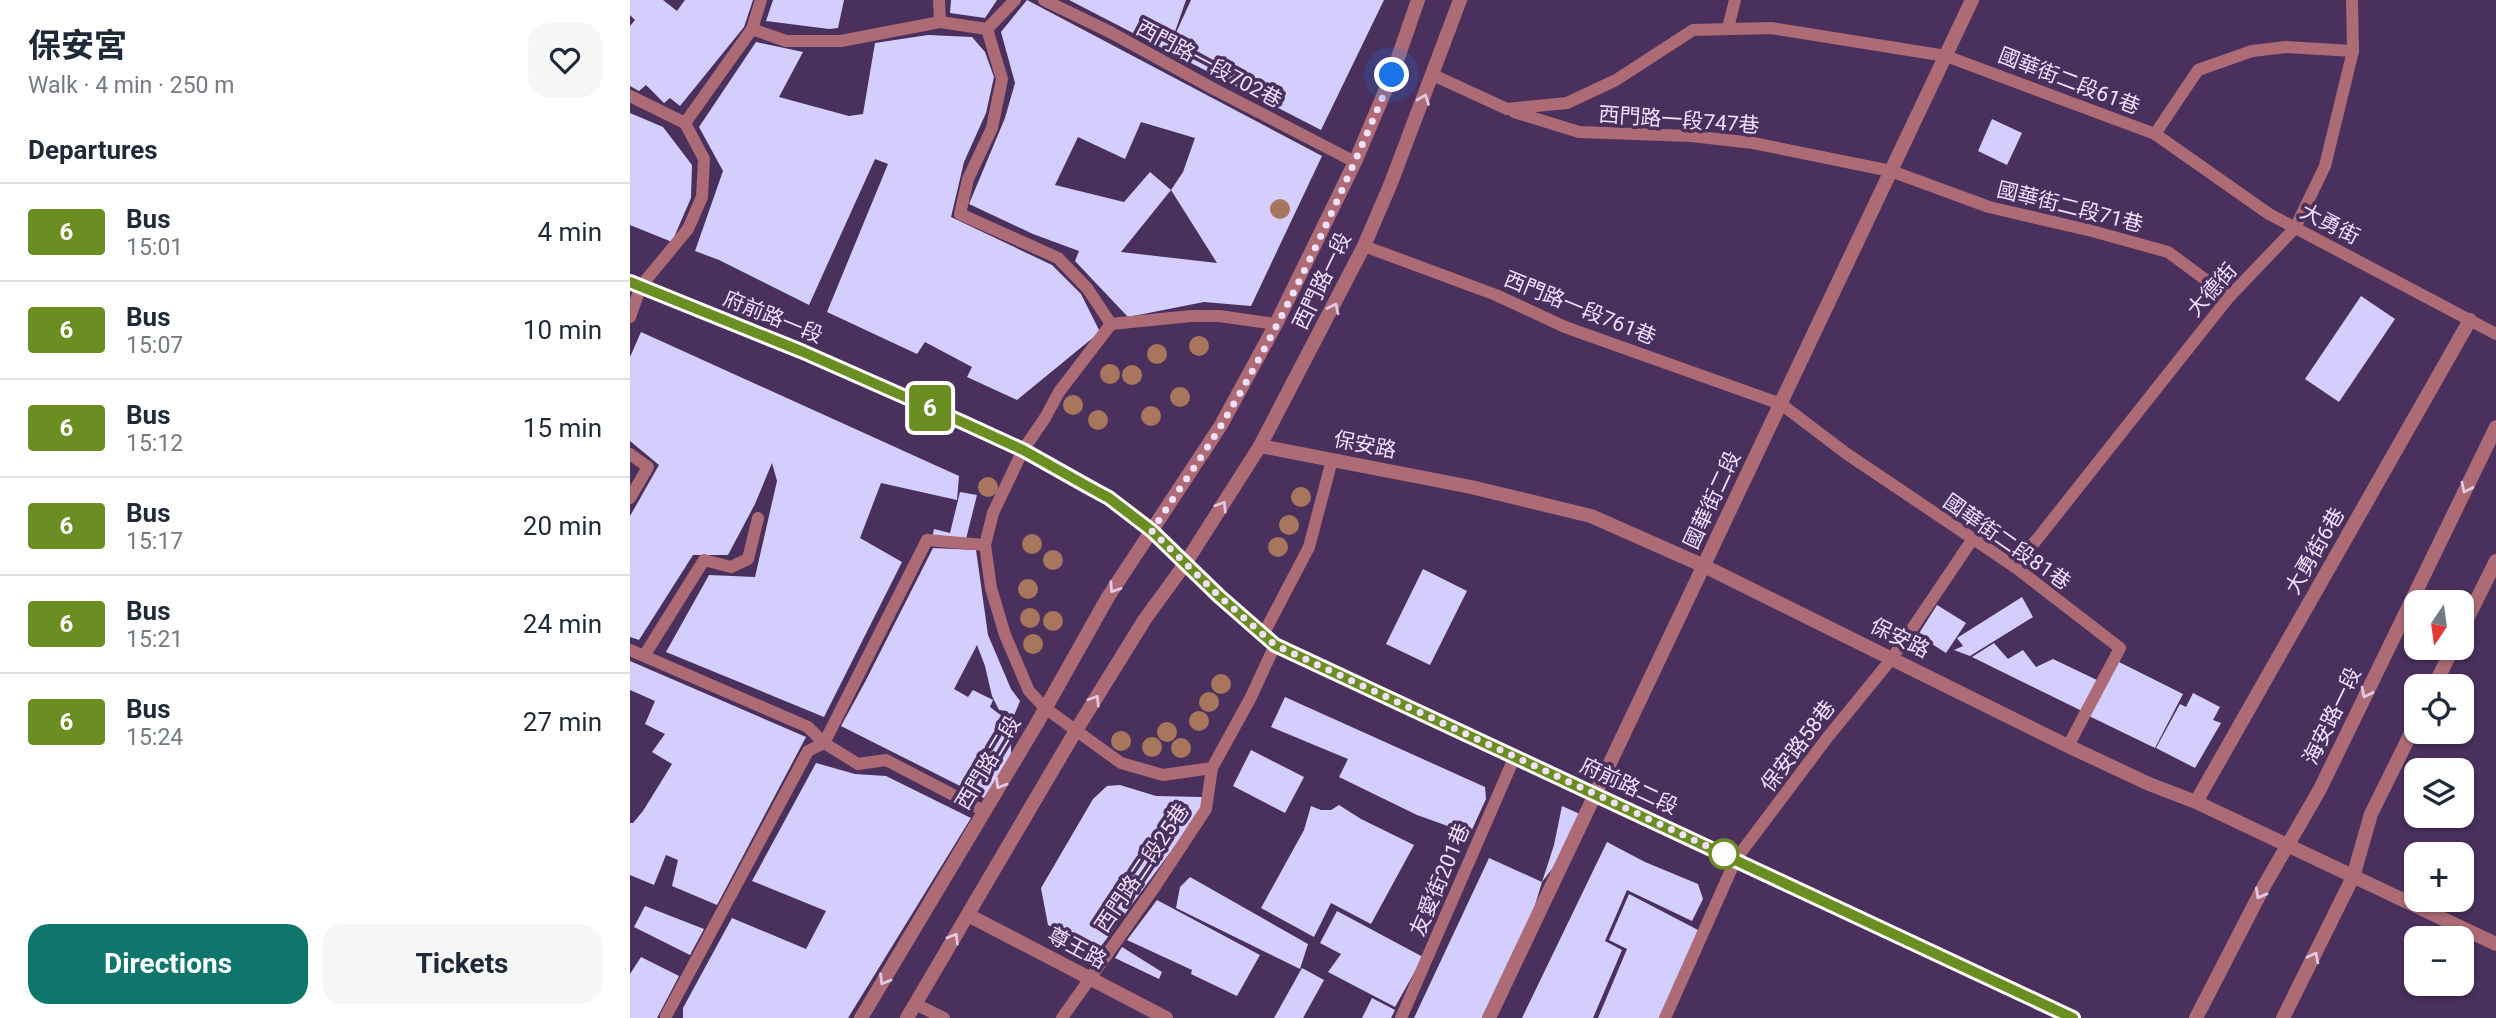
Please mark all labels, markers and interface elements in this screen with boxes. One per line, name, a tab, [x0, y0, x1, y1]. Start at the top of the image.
street label: 西門路一段702巷	[1132, 16, 1286, 112]
button: heart	[528, 23, 602, 97]
text: 保安宮	[28, 26, 127, 65]
street label: 國華街二段61巷	[1995, 43, 2143, 119]
your location	[1374, 57, 1409, 92]
text: Walk · 4 min · 250 m	[28, 72, 234, 99]
one-way arrow	[1415, 94, 1429, 106]
street label: 西門路一段747巷	[1598, 102, 1760, 138]
text: Departures	[28, 135, 158, 165]
street label: 國華街二段71巷	[1995, 177, 2145, 237]
street label: 大勇街	[2296, 199, 2364, 249]
text: Bus	[126, 204, 171, 234]
text: 4 min	[537, 217, 602, 247]
text: 6	[60, 218, 73, 246]
street label: 西門路一段	[1288, 229, 1356, 333]
text: 15:01	[126, 234, 183, 261]
street label: 大德街	[2182, 258, 2242, 322]
street label: 西門路一段761巷	[1501, 267, 1659, 349]
street label: 府前路一段	[720, 286, 826, 348]
text: Bus	[126, 302, 171, 332]
one-way arrow	[1325, 303, 1339, 315]
text: 10 min	[523, 315, 602, 345]
text: 6	[60, 316, 73, 344]
text: 15:07	[126, 332, 183, 359]
line badge: 6	[907, 385, 953, 431]
text: 6	[923, 394, 937, 422]
text: Bus	[126, 400, 171, 430]
text: 15 min	[523, 413, 602, 443]
text: 6	[60, 414, 73, 442]
street label: 保安路	[1332, 427, 1398, 463]
text: 15:12	[126, 430, 183, 457]
street label: 國華街二段	[1679, 447, 1745, 553]
one-way arrow	[2460, 481, 2474, 493]
street label: 國華街二段81巷	[1939, 489, 2075, 595]
text: Bus	[126, 498, 171, 528]
one-way arrow	[1214, 501, 1226, 514]
street label: 大勇街6巷	[2281, 504, 2349, 598]
text: 20 min	[523, 511, 602, 541]
text: 6	[60, 512, 73, 540]
text: 15:17	[126, 528, 183, 555]
one-way arrow	[1110, 580, 1122, 593]
north arrow	[2404, 590, 2474, 660]
map controls	[2404, 590, 2474, 996]
text: Bus	[126, 596, 171, 626]
text: 24 min	[523, 609, 602, 639]
text: 6	[60, 610, 73, 638]
street label: 保安路	[1866, 613, 1934, 663]
text: 15:21	[126, 626, 183, 653]
street label: 海安路一段	[2298, 664, 2366, 768]
button: locate	[2404, 674, 2474, 744]
one-way arrow	[2361, 686, 2375, 698]
text: Bus	[126, 694, 171, 724]
one-way arrow	[1086, 695, 1099, 708]
street label: 保安路58巷	[1756, 696, 1840, 796]
text: 27 min	[523, 707, 602, 737]
text: 6	[60, 708, 73, 736]
street label: 西門路二段	[951, 712, 1025, 814]
text: 15:24	[126, 724, 183, 751]
street label: 府前路二段	[1576, 753, 1682, 819]
button: layers	[2404, 758, 2474, 828]
one-way arrow	[995, 777, 1008, 790]
street label: 西門路二段25巷	[1090, 799, 1194, 937]
street label: 友愛街201巷	[1406, 820, 1474, 940]
unlabelled marker	[1709, 839, 1739, 869]
button: +	[2404, 842, 2474, 912]
one-way arrow	[2255, 887, 2269, 899]
street label: 尊王路	[1044, 923, 1110, 973]
button: Directions	[28, 924, 308, 1004]
button: Tickets	[322, 924, 602, 1004]
button: −	[2404, 926, 2474, 996]
one-way arrow	[946, 933, 959, 946]
one-way arrow	[2305, 952, 2319, 964]
one-way arrow	[879, 972, 892, 985]

